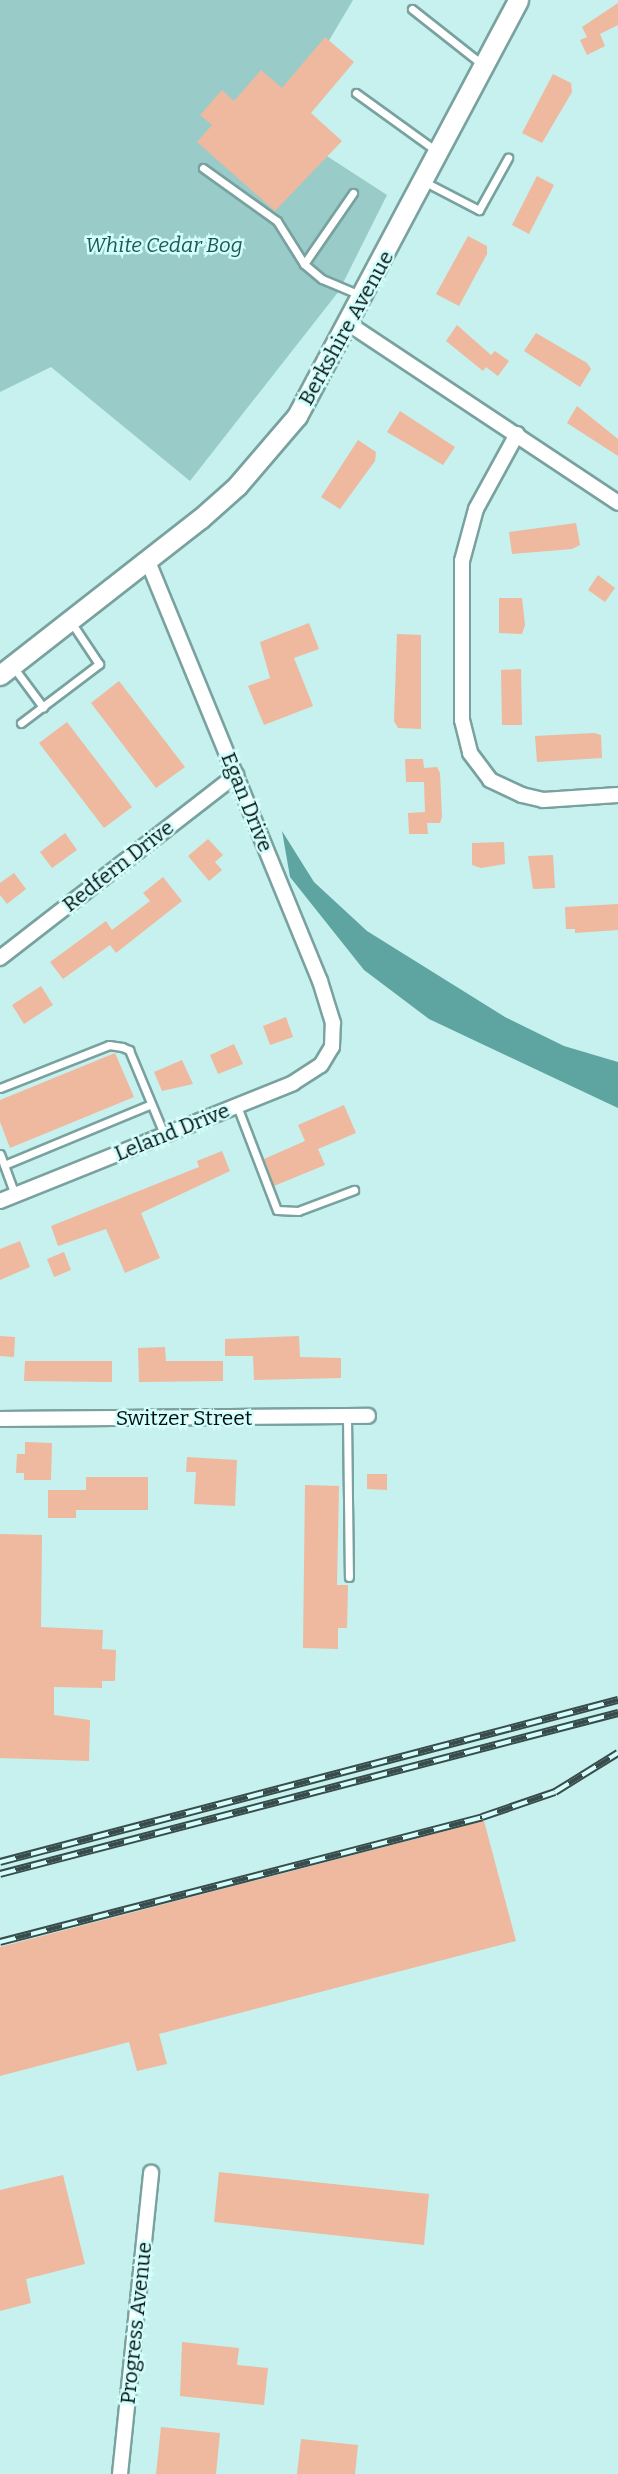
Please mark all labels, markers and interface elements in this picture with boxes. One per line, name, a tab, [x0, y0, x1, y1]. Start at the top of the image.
park label: White Cedar Bog	[85, 232, 243, 258]
street label: Berkshire Avenue	[293, 246, 399, 410]
street label: Egan Drive	[216, 749, 278, 855]
street label: Redfern Drive	[57, 815, 179, 917]
street label: Leland Drive	[111, 1098, 233, 1166]
street label: Switzer Street	[116, 1405, 252, 1431]
street label: Progress Avenue	[115, 2241, 157, 2405]

